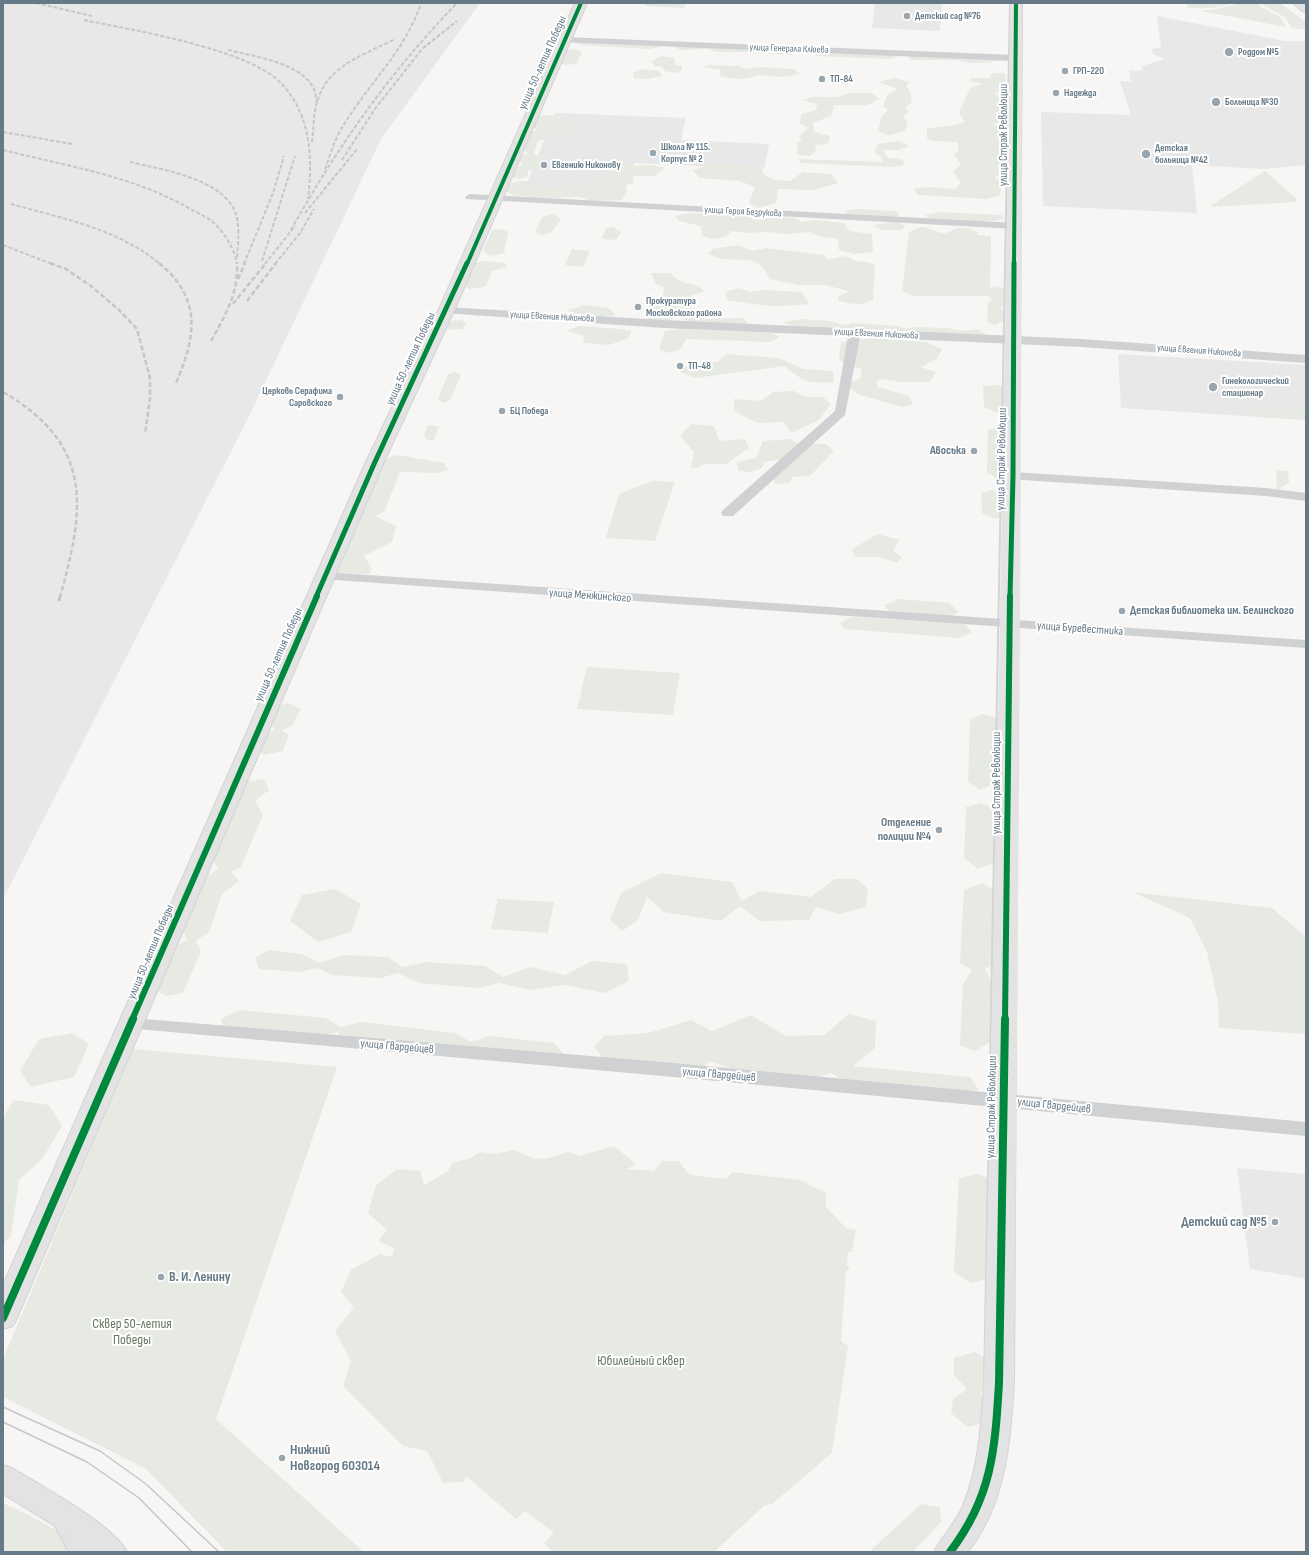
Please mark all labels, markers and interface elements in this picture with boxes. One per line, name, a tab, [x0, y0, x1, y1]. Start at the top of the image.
place label: Детский сад №76	[915, 10, 981, 22]
marker: Детский сад №76	[902, 11, 912, 21]
street label: улица 50-летия Победы	[516, 14, 570, 112]
street label: улица Генерала Клюева	[749, 42, 829, 56]
marker: Роддом №5	[1223, 46, 1235, 58]
place label: Роддом №5	[1238, 46, 1279, 58]
place label: ГРП-220	[1073, 65, 1104, 77]
marker: ГРП-220	[1060, 66, 1070, 76]
place label: ТП-84	[830, 73, 853, 85]
marker: ТП-84	[817, 74, 827, 84]
street label: улица Страж Революции	[997, 84, 1011, 186]
place label: Надежда	[1064, 87, 1096, 99]
marker: Надежда	[1051, 88, 1061, 98]
marker: Больница №30	[1210, 96, 1222, 108]
place label: Больница №30	[1225, 96, 1278, 108]
place label: Школа № 115. Корпус № 2	[661, 141, 710, 164]
place label: Детская больница №42	[1155, 142, 1208, 166]
marker: Школа № 115. Корпус № 2	[648, 148, 658, 158]
marker: Детская больница №42	[1140, 148, 1152, 160]
place label: Евгению Никонову	[552, 159, 621, 171]
marker: Евгению Никонову	[539, 160, 549, 170]
street label: улица Героя Безрукова	[704, 204, 782, 220]
place label: Прокуратура Московского района	[646, 295, 722, 318]
marker: Прокуратура Московского района	[633, 302, 643, 312]
street label: улица Евгения Никонова	[510, 309, 594, 325]
street label: улица 50-летия Победы	[383, 310, 439, 408]
street label: улица Евгения Никонова	[834, 326, 918, 342]
street label: улица Евгения Никонова	[1156, 342, 1242, 360]
place label: ТП-48	[688, 360, 711, 372]
marker: ТП-48	[675, 361, 685, 371]
place label: Гинекологический стационар	[1222, 375, 1289, 398]
marker: Гинекологический стационар	[1207, 381, 1219, 393]
place label: Церковь Серафима Саровского	[262, 385, 332, 408]
marker: Церковь Серафима Саровского	[335, 392, 345, 402]
place label: БЦ Победа	[510, 405, 548, 417]
marker: БЦ Победа	[497, 406, 507, 416]
street label: улица Страж Революции	[994, 408, 1010, 510]
place label: Авоська	[930, 444, 966, 458]
marker: Авоська	[969, 446, 979, 456]
street label: улица Менжинского	[548, 586, 632, 606]
place label: Детская библиотека им. Белинского	[1130, 604, 1294, 618]
street label: улица 50-летия Победы	[252, 606, 306, 704]
marker: Детская библиотека им. Белинского	[1117, 606, 1127, 616]
street label: улица Буревестника	[1037, 619, 1123, 639]
street label: улица Страж Революции	[990, 732, 1004, 834]
place label: Отделение полиции №4	[878, 816, 931, 844]
marker: Отделение полиции №4	[934, 825, 944, 835]
street label: улица 50-летия Победы	[125, 903, 177, 1001]
street label: улица Гвардейцев	[360, 1037, 434, 1057]
street label: улица Страж Революции	[984, 1056, 1000, 1158]
street label: улица Гвардейцев	[682, 1065, 756, 1085]
street label: улица Гвардейцев	[1016, 1095, 1092, 1117]
place label: Детский сад №5	[1181, 1214, 1267, 1230]
marker: Детский сад №5	[1270, 1217, 1280, 1227]
place label: В. И. Ленину	[169, 1269, 231, 1285]
marker: В. И. Ленину	[156, 1272, 166, 1282]
park label: Сквер 50-летия Победы	[92, 1316, 172, 1348]
park label: Юбилейный сквер	[597, 1353, 685, 1369]
place label: Нижний Новгород 603014	[290, 1442, 380, 1474]
marker: Нижний Новгород 603014	[277, 1453, 287, 1463]

